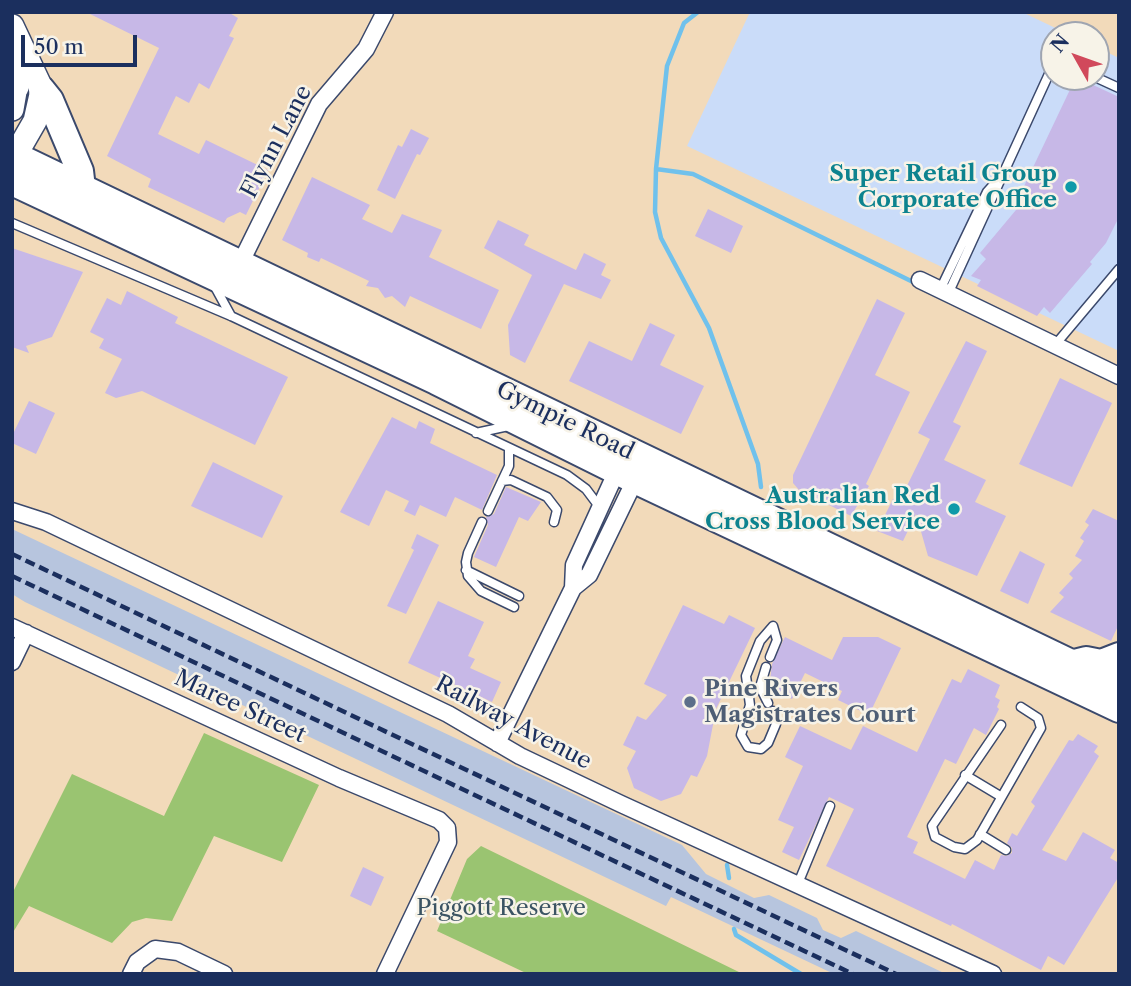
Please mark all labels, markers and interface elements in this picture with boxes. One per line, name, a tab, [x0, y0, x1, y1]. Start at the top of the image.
scale bar	[24, 21, 140, 65]
north arrow	[1040, 21, 1110, 91]
text: N	[1046, 30, 1074, 57]
text: 50 m	[34, 34, 84, 59]
street label: Flynn Lane	[236, 81, 318, 203]
place label: Super Retail Group Corporate Office	[829, 160, 1057, 214]
marker: Super Retail Group Corporate Office	[1063, 179, 1079, 195]
street label: Gympie Road	[492, 376, 638, 466]
place label: Australian Red Cross Blood Service	[705, 482, 940, 536]
marker: Australian Red Cross Blood Service	[946, 501, 962, 517]
street label: Maree Street	[170, 665, 310, 749]
street label: Railway Avenue	[430, 670, 596, 776]
place label: Pine Rivers Magistrates Court	[704, 675, 915, 729]
marker: Pine Rivers Magistrates Court	[682, 694, 698, 710]
park label: Piggott Reserve	[416, 894, 586, 922]

